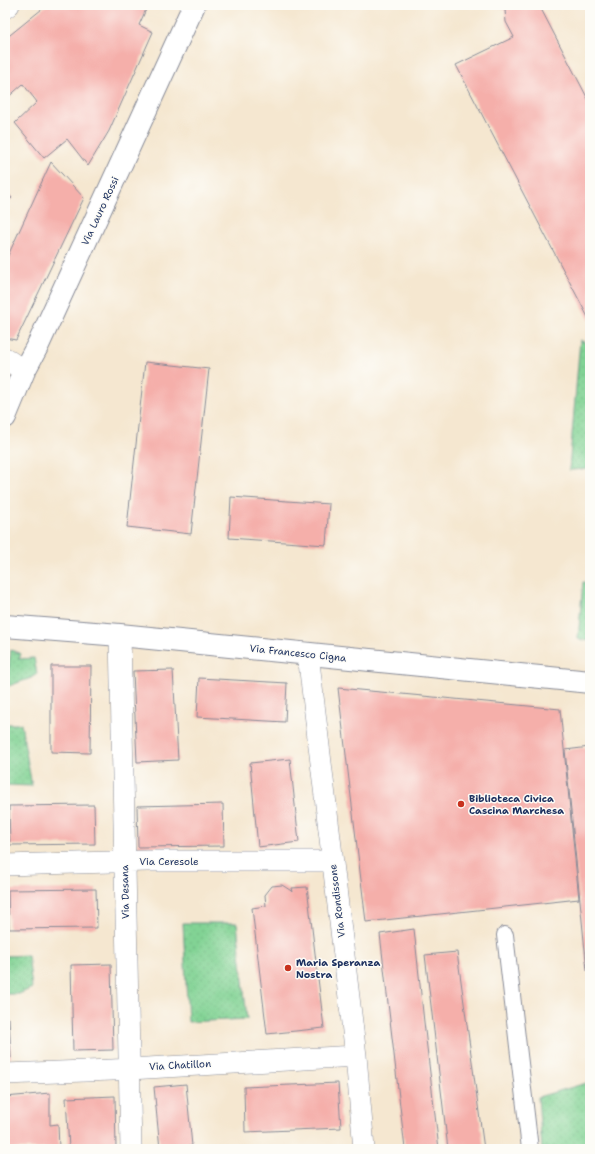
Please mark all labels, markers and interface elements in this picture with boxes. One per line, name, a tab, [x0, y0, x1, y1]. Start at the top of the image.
street label: Via Lauro Rossi	[78, 174, 122, 248]
street label: Via Francesco Cigna	[249, 641, 348, 665]
place label: Biblioteca Civica Cascina Marchesa	[469, 792, 564, 817]
marker: Biblioteca Civica Cascina Marchesa	[456, 799, 466, 809]
street label: Via Ceresole	[139, 855, 199, 868]
street label: Via Rondissone	[326, 863, 348, 939]
street label: Via Desana	[118, 864, 132, 919]
place label: Maria Speranza Nostra	[296, 956, 381, 981]
marker: Maria Speranza Nostra	[283, 963, 293, 973]
street label: Via Chatillon	[149, 1057, 211, 1073]

